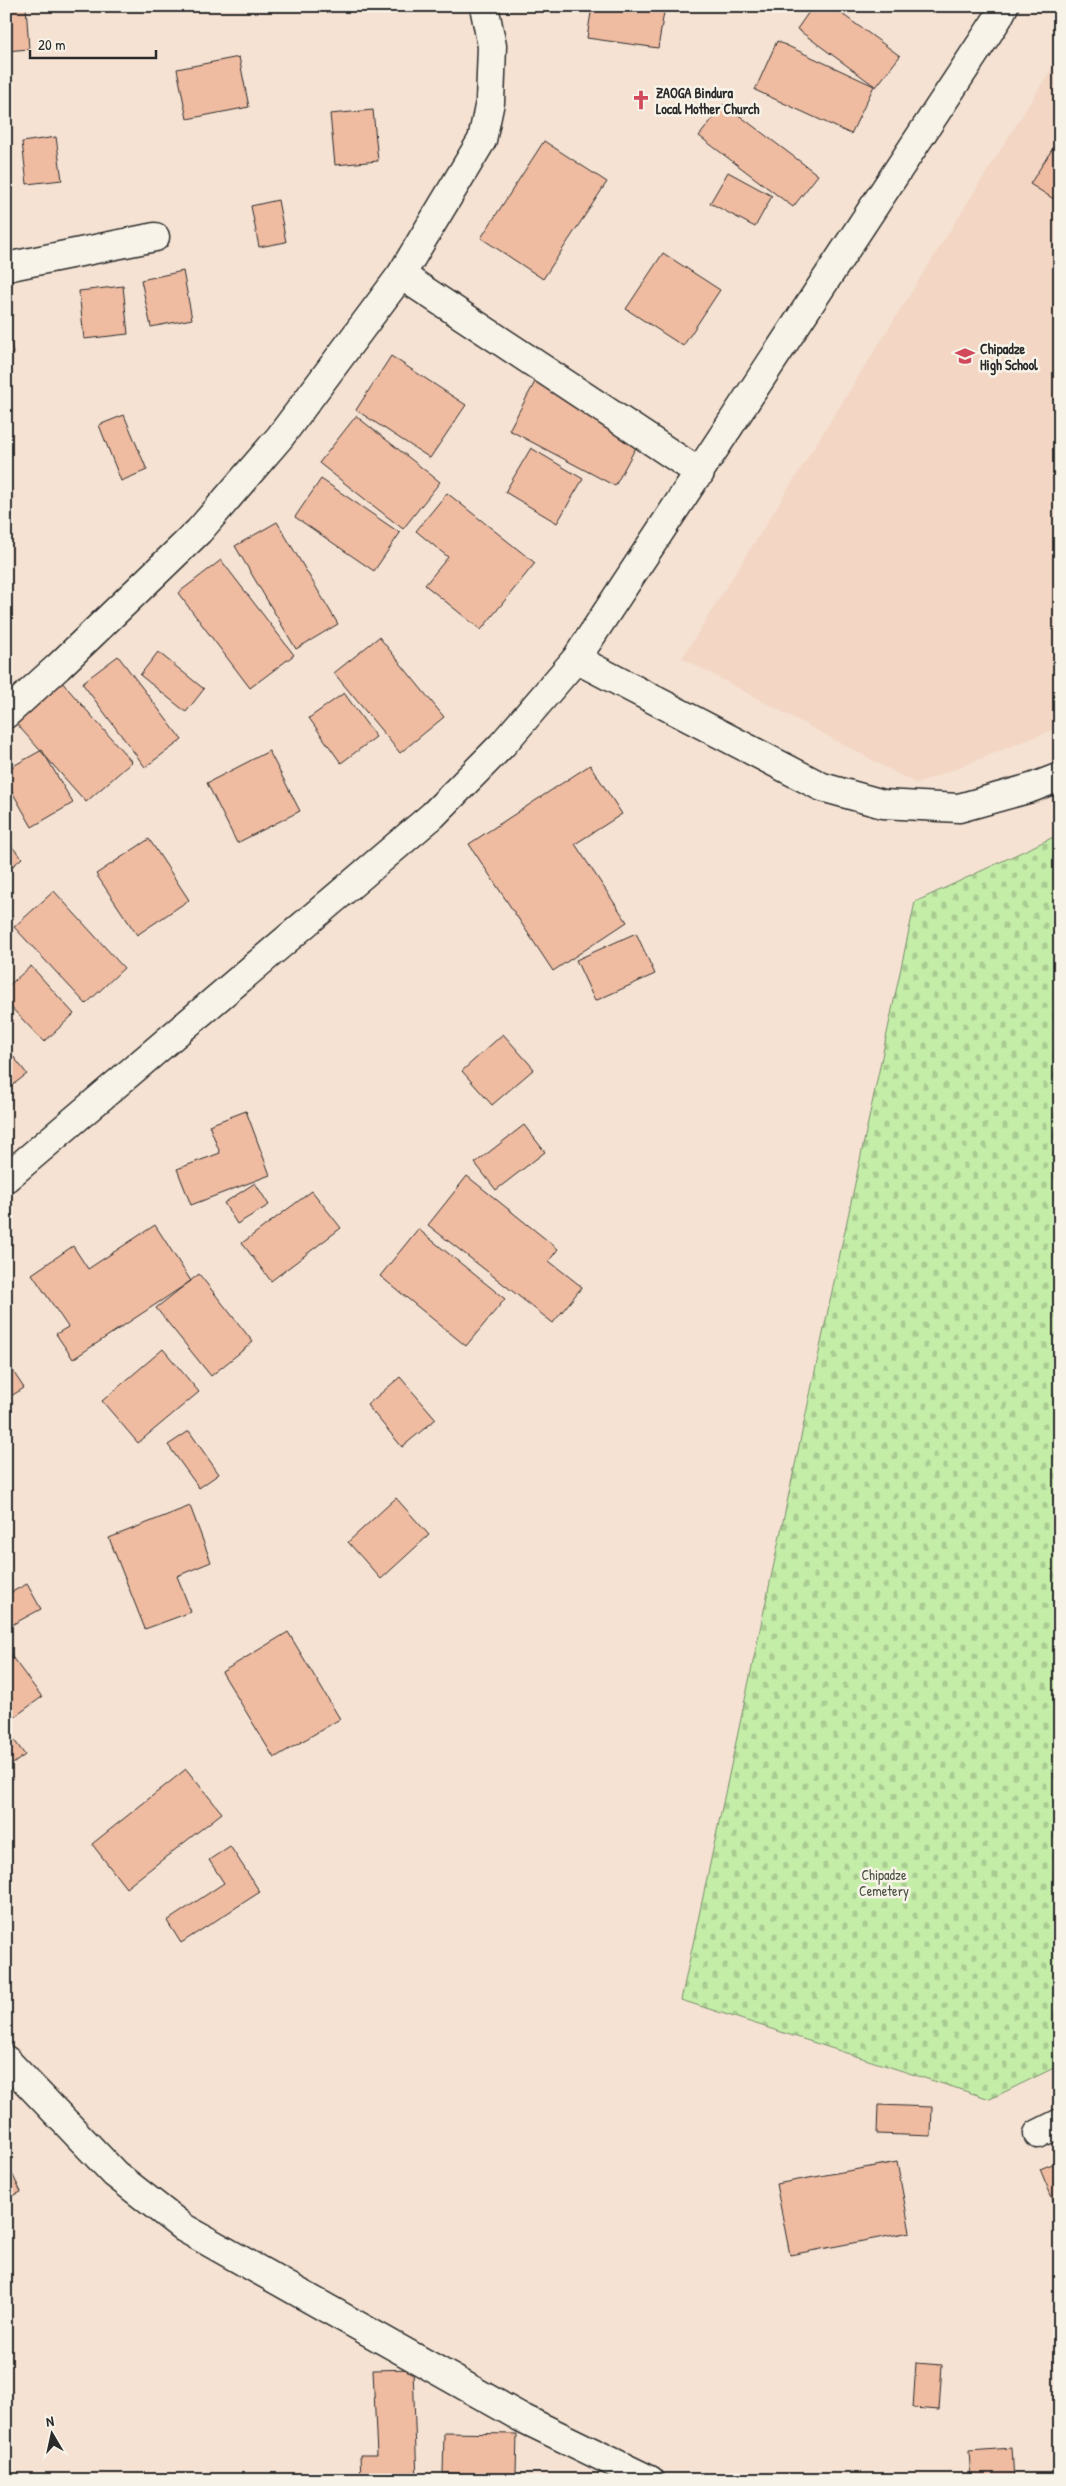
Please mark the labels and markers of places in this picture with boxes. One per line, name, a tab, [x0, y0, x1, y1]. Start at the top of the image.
place label: ZAOGA Bindura Local Mother Church	[656, 83, 760, 118]
church icon: ZAOGA Bindura Local Mother Church	[630, 89, 652, 111]
place label: Chipadze High School	[980, 339, 1038, 376]
school or university icon: Chipadze High School	[954, 345, 976, 367]

